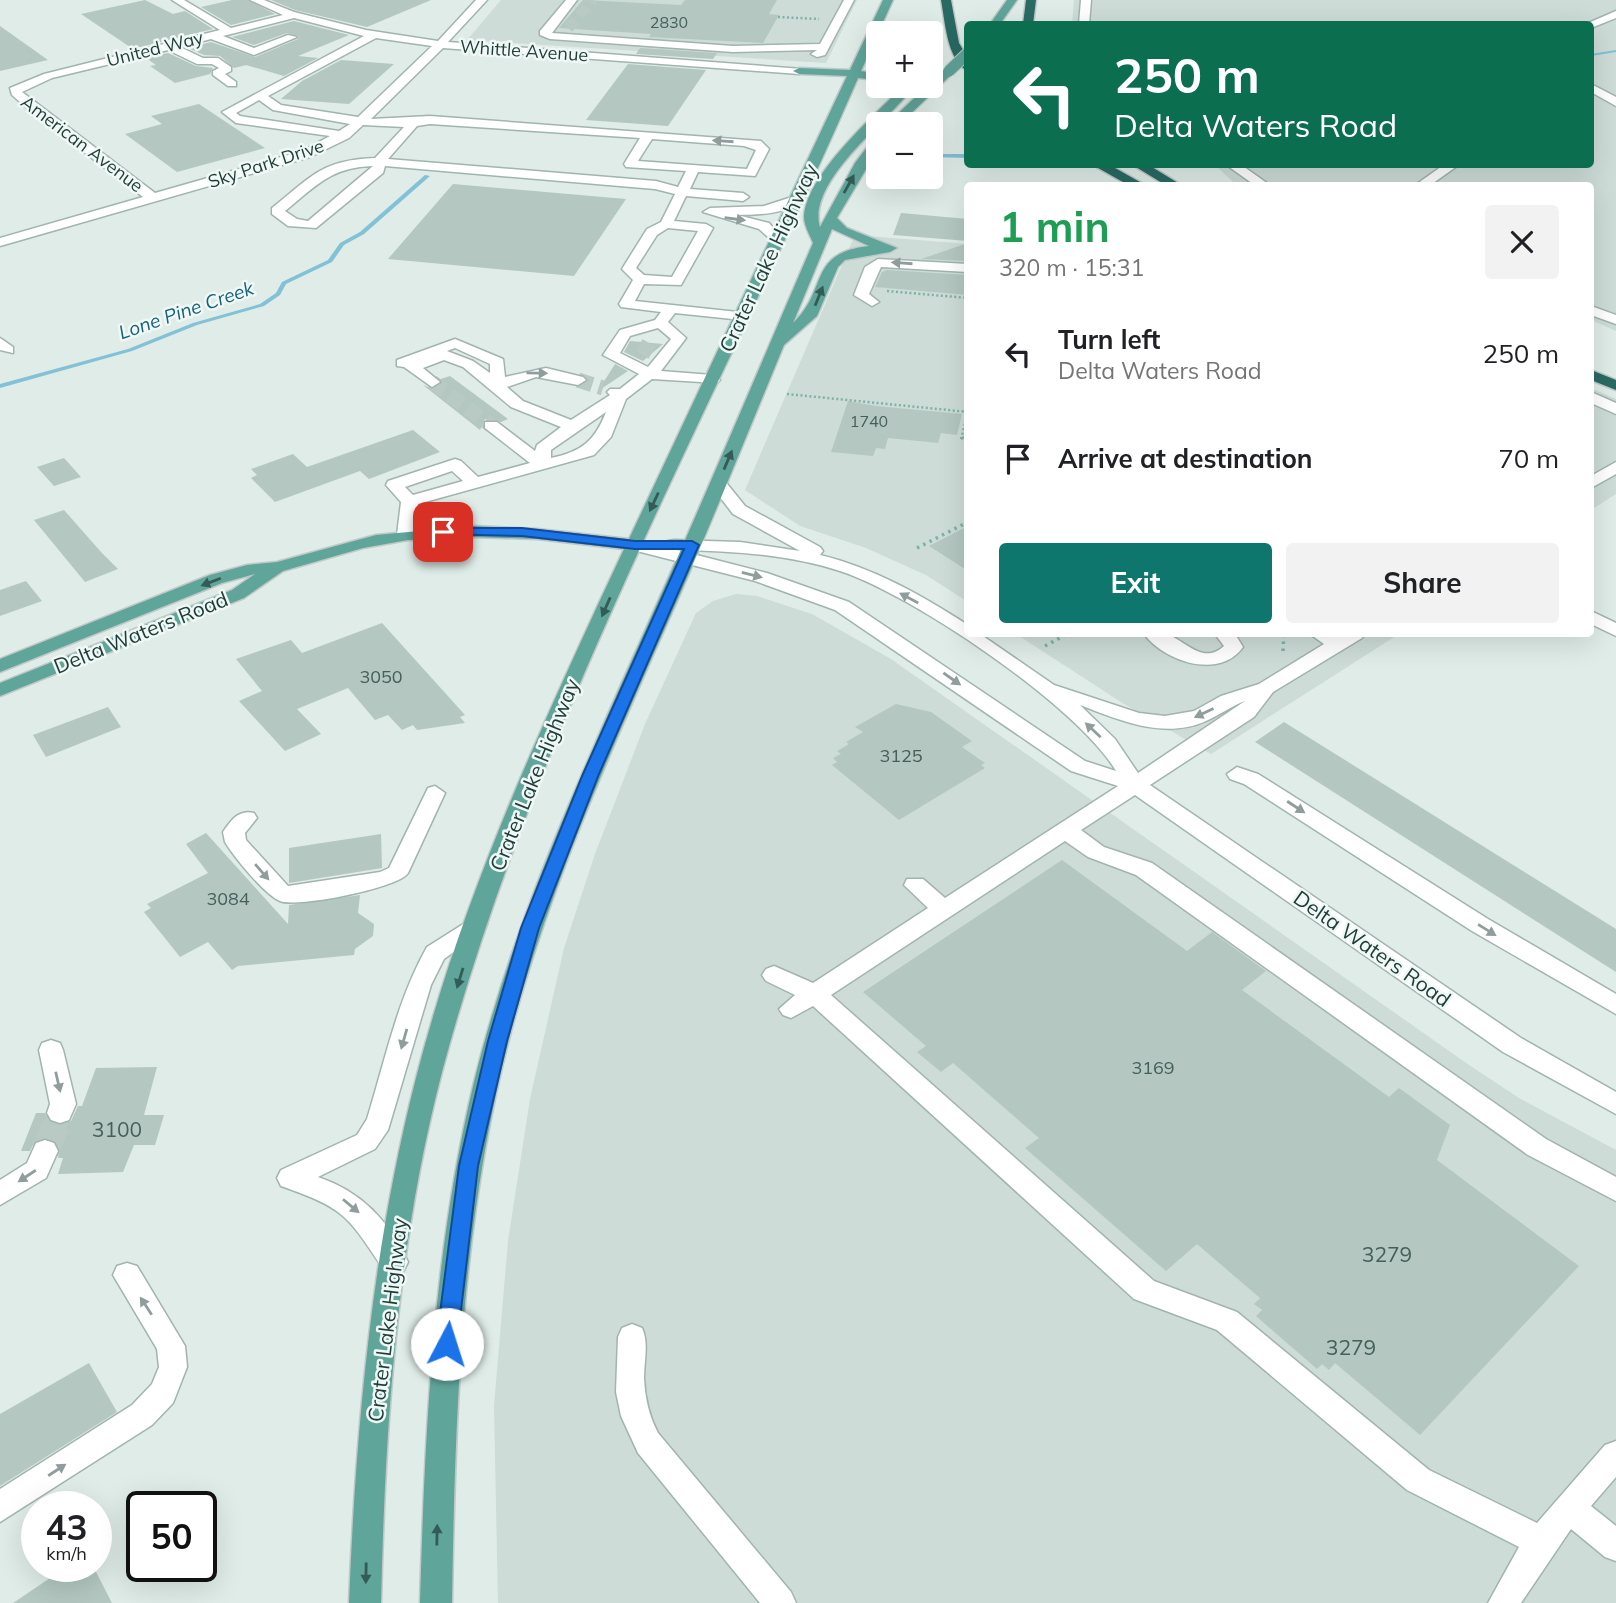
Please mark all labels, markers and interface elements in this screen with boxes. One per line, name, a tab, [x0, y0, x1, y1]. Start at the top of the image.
house number: 2830	[650, 12, 688, 32]
map controls	[866, 21, 943, 189]
button: +	[866, 21, 943, 98]
street label: United Way	[104, 25, 206, 72]
street label: Whittle Avenue	[459, 35, 589, 66]
text: 250 m	[1114, 44, 1260, 105]
icon: left	[999, 49, 1090, 140]
street label: American Avenue	[17, 90, 148, 197]
text: Delta Waters Road	[1114, 105, 1397, 145]
button: −	[866, 112, 943, 189]
street label: Sky Park Drive	[205, 134, 327, 193]
one-way arrow	[712, 135, 734, 146]
street label: Crater Lake Highway	[713, 159, 823, 356]
one-way arrow	[843, 174, 855, 194]
text: 1 min	[999, 200, 1110, 253]
button: close	[1485, 205, 1559, 279]
one-way arrow	[725, 213, 747, 224]
text: 320 m · 15:31	[999, 253, 1144, 282]
one-way arrow	[891, 257, 913, 268]
water label: Lone Pine Creek	[115, 275, 258, 344]
one-way arrow	[814, 285, 825, 306]
text: Turn left	[1058, 323, 1160, 356]
icon: left	[999, 335, 1037, 373]
text: 250 m	[1483, 337, 1559, 370]
text: Delta Waters Road	[1058, 356, 1262, 385]
one-way arrow	[526, 367, 548, 378]
house number: 1740	[850, 411, 888, 431]
icon: arrive	[999, 440, 1037, 478]
text: Arrive at destination	[1058, 442, 1313, 475]
text: 70 m	[1498, 442, 1559, 475]
one-way arrow	[723, 449, 734, 470]
one-way arrow	[649, 492, 660, 513]
pin	[413, 502, 473, 562]
icon: arrive	[424, 513, 462, 551]
button: Exit	[999, 543, 1272, 623]
button: Share	[1286, 543, 1559, 623]
one-way arrow	[741, 570, 763, 581]
one-way arrow	[201, 576, 222, 587]
street label: Delta Waters Road	[50, 585, 232, 679]
one-way arrow	[899, 592, 919, 604]
one-way arrow	[600, 597, 612, 617]
house number: 3050	[359, 665, 403, 688]
one-way arrow	[943, 672, 961, 686]
street label: Crater Lake Highway	[484, 675, 585, 875]
one-way arrow	[1194, 707, 1214, 719]
one-way arrow	[1085, 721, 1102, 738]
house number: 3125	[879, 744, 923, 767]
one-way arrow	[1286, 801, 1305, 814]
one-way arrow	[254, 863, 270, 881]
street label: Delta Waters Road	[1289, 884, 1456, 1012]
house number: 3084	[206, 887, 250, 910]
one-way arrow	[1478, 923, 1497, 936]
one-way arrow	[454, 967, 464, 988]
one-way arrow	[398, 1029, 408, 1050]
house number: 3169	[1131, 1056, 1175, 1079]
one-way arrow	[53, 1071, 64, 1093]
house number: 3100	[92, 1116, 142, 1142]
one-way arrow	[18, 1169, 36, 1183]
one-way arrow	[342, 1198, 360, 1214]
street label: Crater Lake Highway	[362, 1216, 412, 1423]
house number: 3279	[1362, 1241, 1412, 1267]
one-way arrow	[140, 1296, 153, 1316]
position arrow	[410, 1307, 484, 1381]
house number: 3279	[1326, 1334, 1376, 1360]
one-way arrow	[48, 1464, 67, 1477]
speed limit sign: 50	[126, 1491, 217, 1582]
text: 43	[45, 1505, 88, 1549]
one-way arrow	[432, 1524, 443, 1546]
text: km/h	[46, 1542, 87, 1565]
one-way arrow	[360, 1562, 372, 1584]

